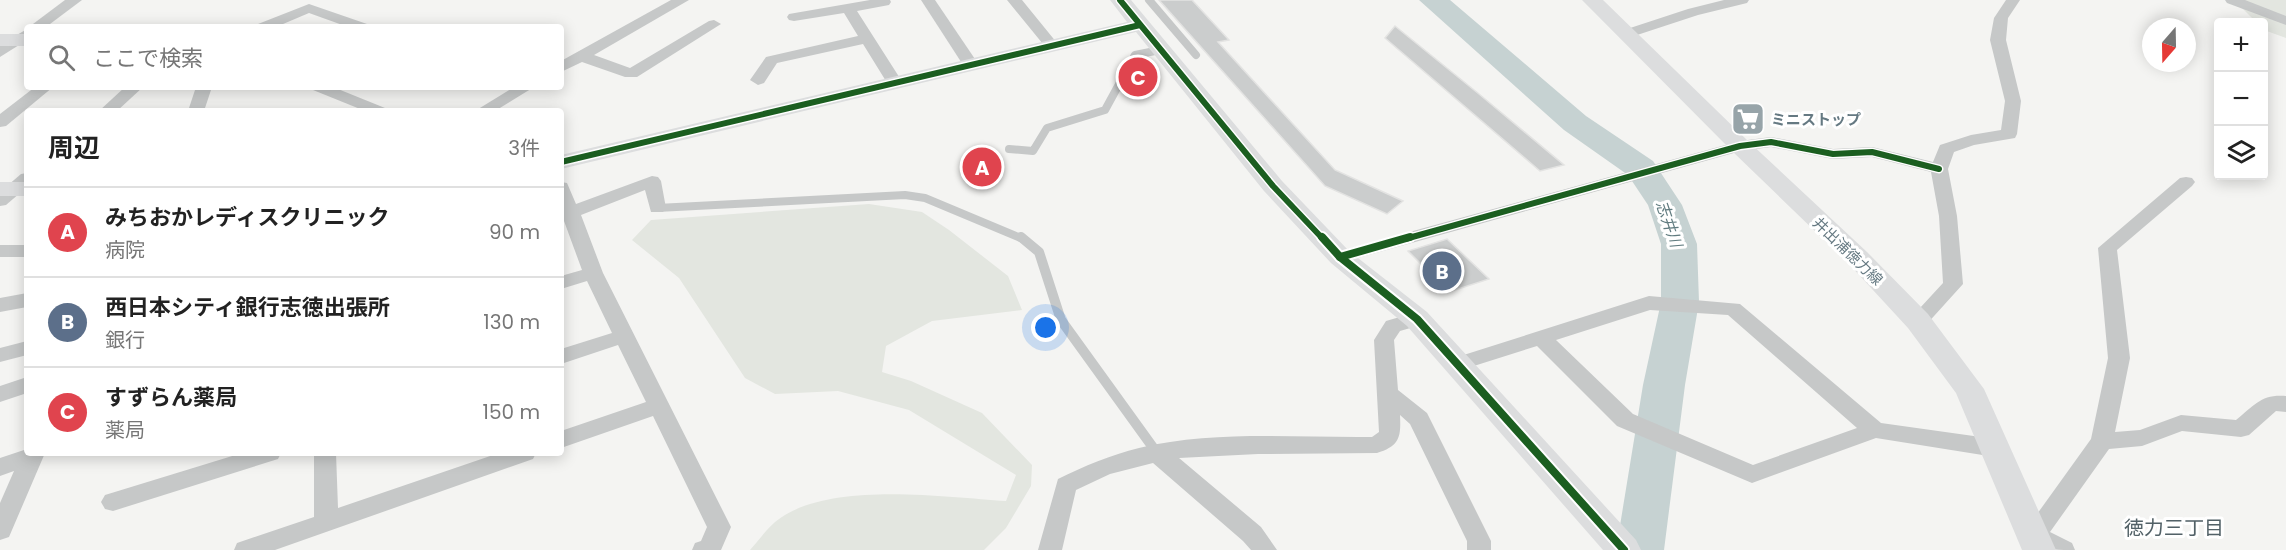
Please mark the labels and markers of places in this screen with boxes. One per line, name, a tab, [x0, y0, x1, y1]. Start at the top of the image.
pin: C	[1118, 54, 1158, 100]
supermarket icon: ミニストップ	[1730, 101, 1766, 137]
place label: ミニストップ	[1771, 109, 1861, 130]
pin: A	[962, 144, 1002, 190]
pin: B	[1422, 248, 1462, 294]

